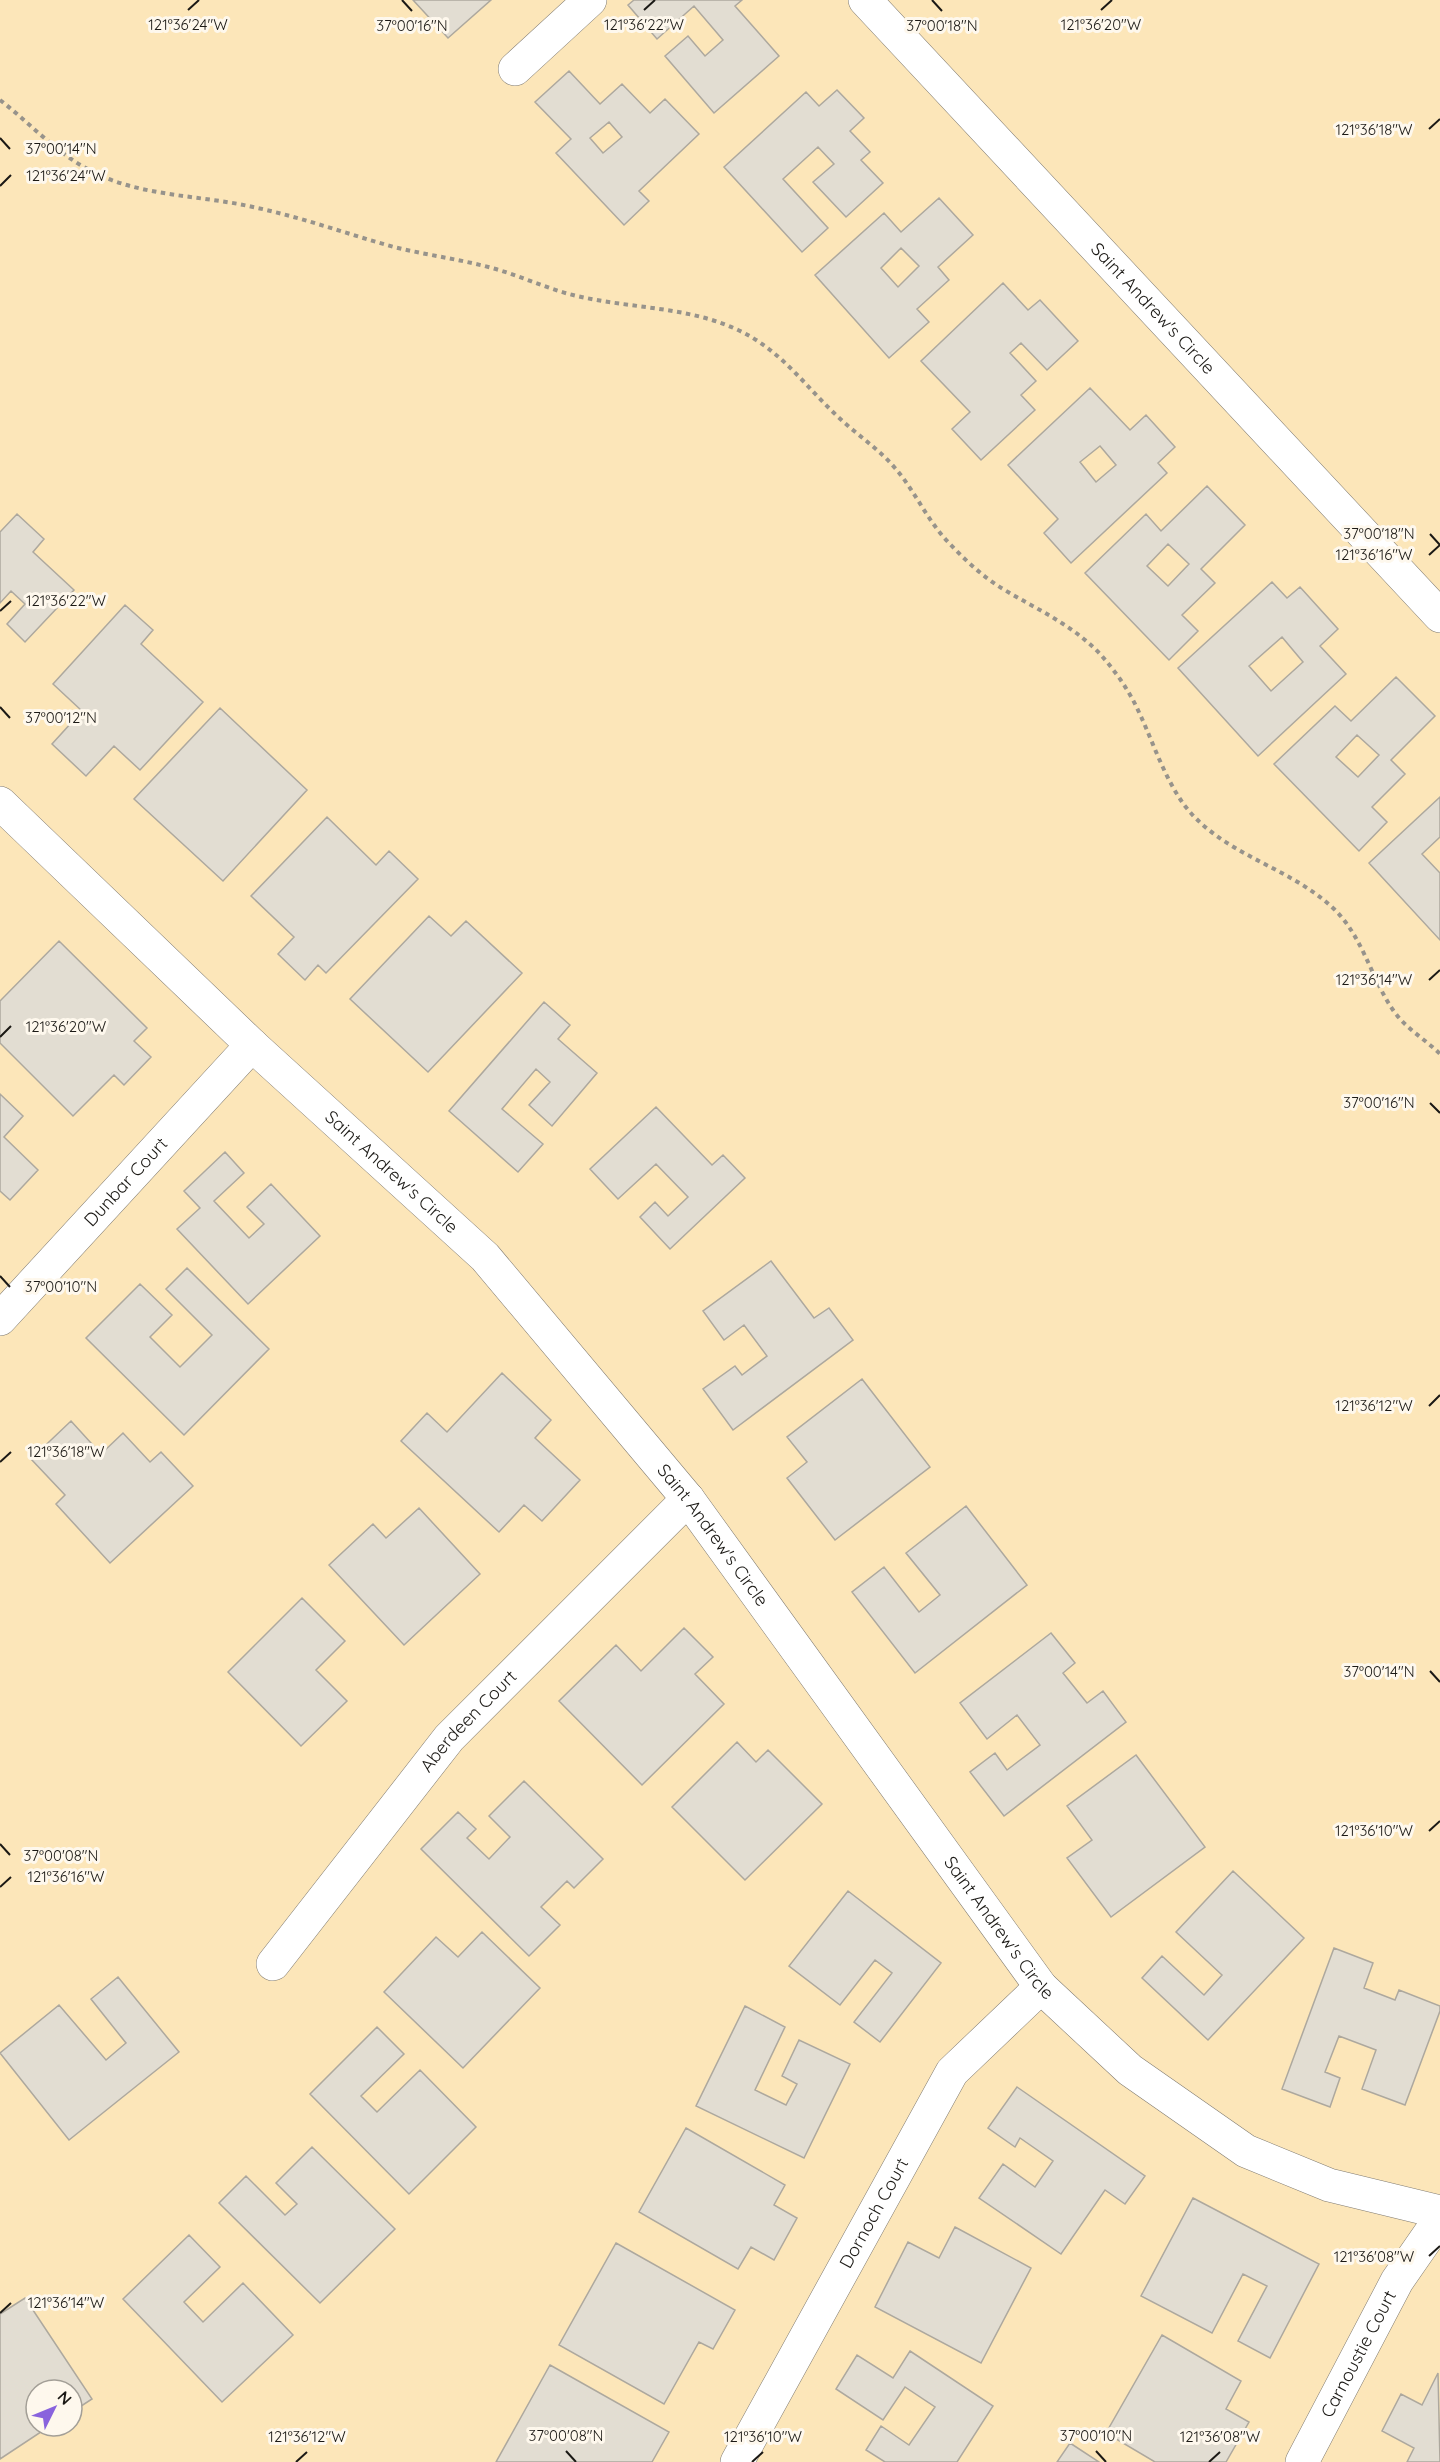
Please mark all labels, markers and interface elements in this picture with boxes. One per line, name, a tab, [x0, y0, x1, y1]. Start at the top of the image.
text: 121°36'24"W	[148, 15, 228, 34]
text: 121°36'22"W	[604, 15, 685, 34]
text: 121°36'20"W	[1061, 15, 1142, 34]
text: 37°00'16"N	[376, 16, 448, 35]
text: 37°00'18"N	[906, 16, 978, 35]
text: 121°36'18"W	[1335, 120, 1413, 139]
text: 37°00'14"N	[25, 139, 97, 158]
text: 121°36'24"W	[26, 166, 106, 185]
street label: Saint Andrew's Circle	[1086, 237, 1220, 379]
text: 37°00'18"N	[1343, 524, 1415, 543]
text: 121°36'16"W	[1335, 545, 1413, 564]
text: 121°36'22"W	[26, 591, 107, 610]
text: 37°00'12"N	[25, 708, 97, 727]
text: 121°36'14"W	[1336, 970, 1413, 989]
text: 121°36'20"W	[26, 1017, 107, 1036]
text: 37°00'16"N	[1343, 1093, 1415, 1112]
street label: Saint Andrew's Circle	[320, 1105, 463, 1238]
street label: Dunbar Court	[79, 1132, 172, 1231]
text: 37°00'10"N	[25, 1277, 97, 1296]
text: 121°36'12"W	[1335, 1396, 1413, 1415]
text: 121°36'18"W	[27, 1442, 105, 1461]
street label: Saint Andrew's Circle	[652, 1459, 774, 1611]
text: 37°00'14"N	[1343, 1662, 1415, 1681]
street label: Aberdeen Court	[415, 1665, 521, 1777]
text: 121°36'10"W	[1335, 1821, 1413, 1840]
text: 37°00'08"N	[24, 1846, 98, 1865]
street label: Saint Andrew's Circle	[939, 1851, 1059, 2004]
text: 121°36'16"W	[27, 1867, 105, 1886]
street label: Dornoch Court	[834, 2154, 913, 2272]
text: 121°36'08"W	[1334, 2247, 1415, 2266]
street label: Carnoustie Court	[1315, 2286, 1401, 2421]
text: 121°36'14"W	[28, 2293, 105, 2312]
north arrow	[24, 2378, 84, 2438]
text: N	[54, 2387, 76, 2409]
text: 37°00'08"N	[529, 2426, 603, 2445]
text: 37°00'10"N	[1060, 2426, 1132, 2445]
text: 121°36'12"W	[268, 2427, 346, 2446]
text: 121°36'10"W	[724, 2427, 802, 2446]
text: 121°36'08"W	[1180, 2427, 1261, 2446]

